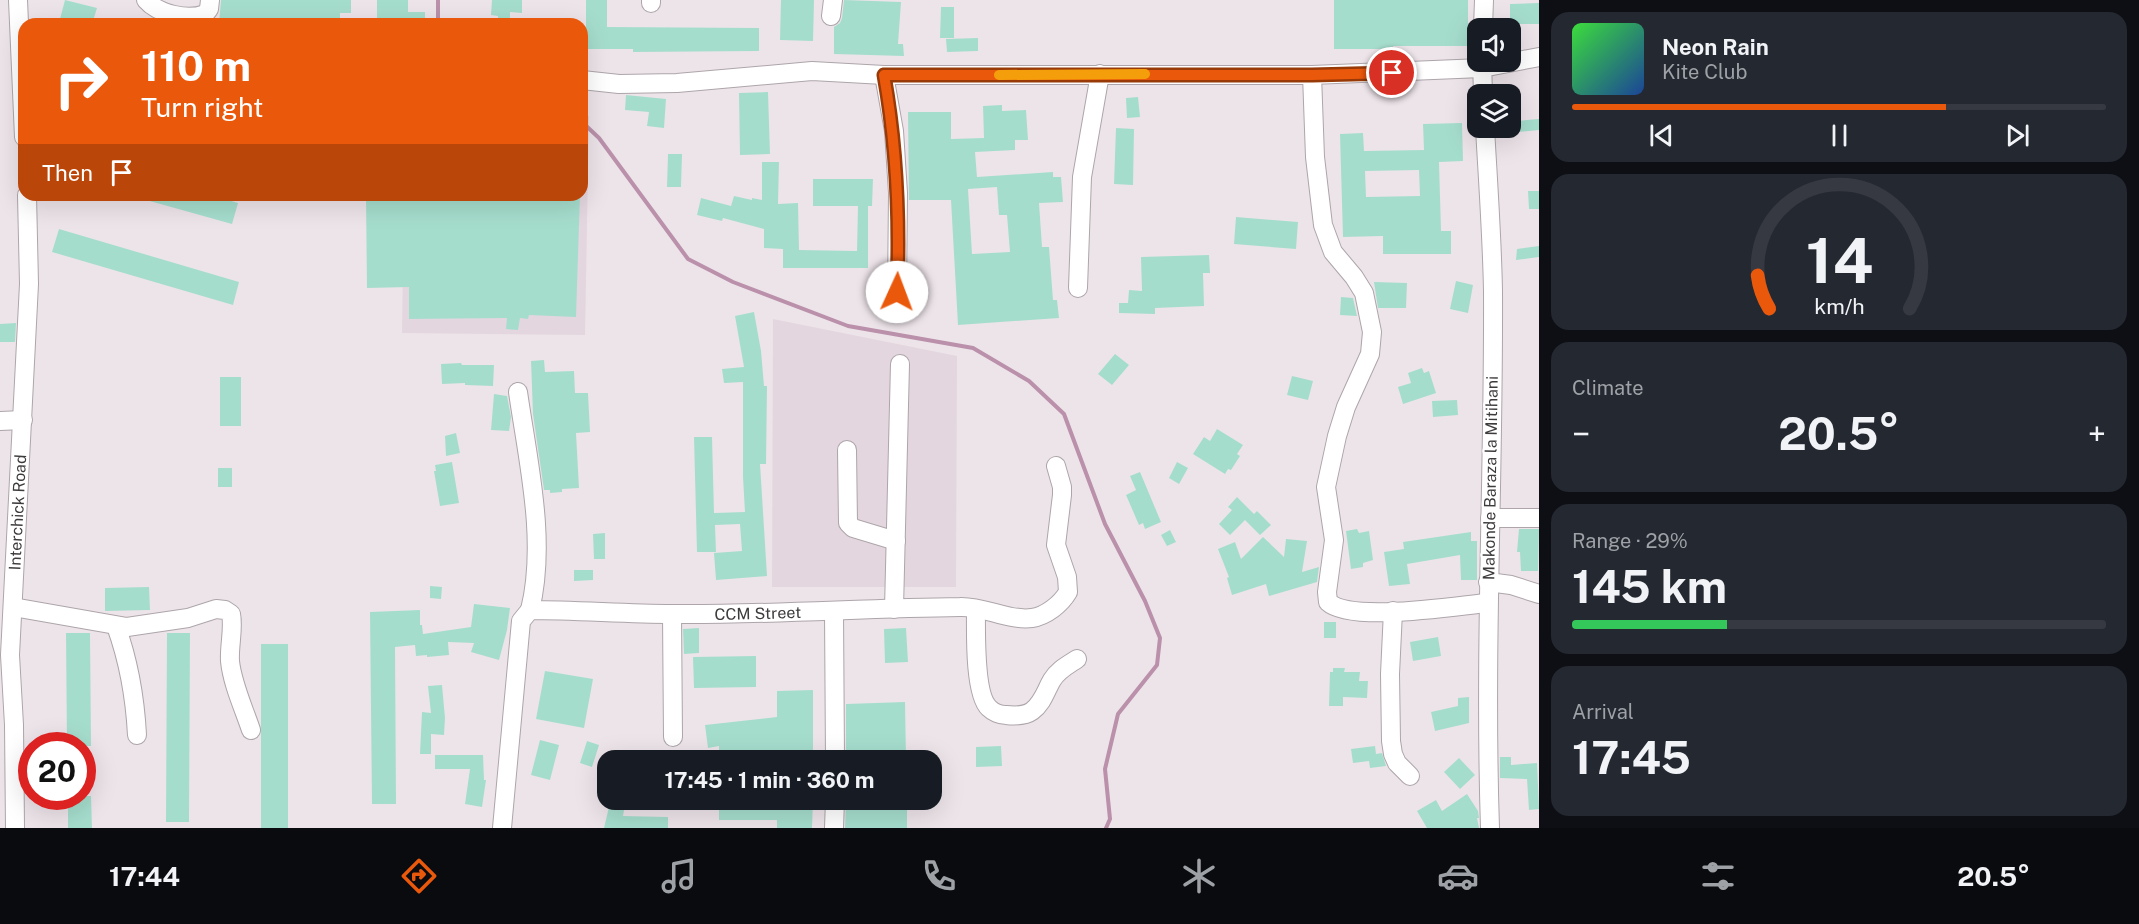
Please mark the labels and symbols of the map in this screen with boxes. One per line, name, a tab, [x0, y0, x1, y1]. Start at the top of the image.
pin	[1366, 47, 1417, 98]
position arrow	[865, 260, 929, 324]
street label: Makonde Baraza la Mitihani	[1479, 376, 1502, 580]
street label: Interchick Road	[5, 454, 30, 571]
street label: CCM Street	[714, 603, 802, 624]
speed limit sign: 20	[18, 732, 96, 810]

